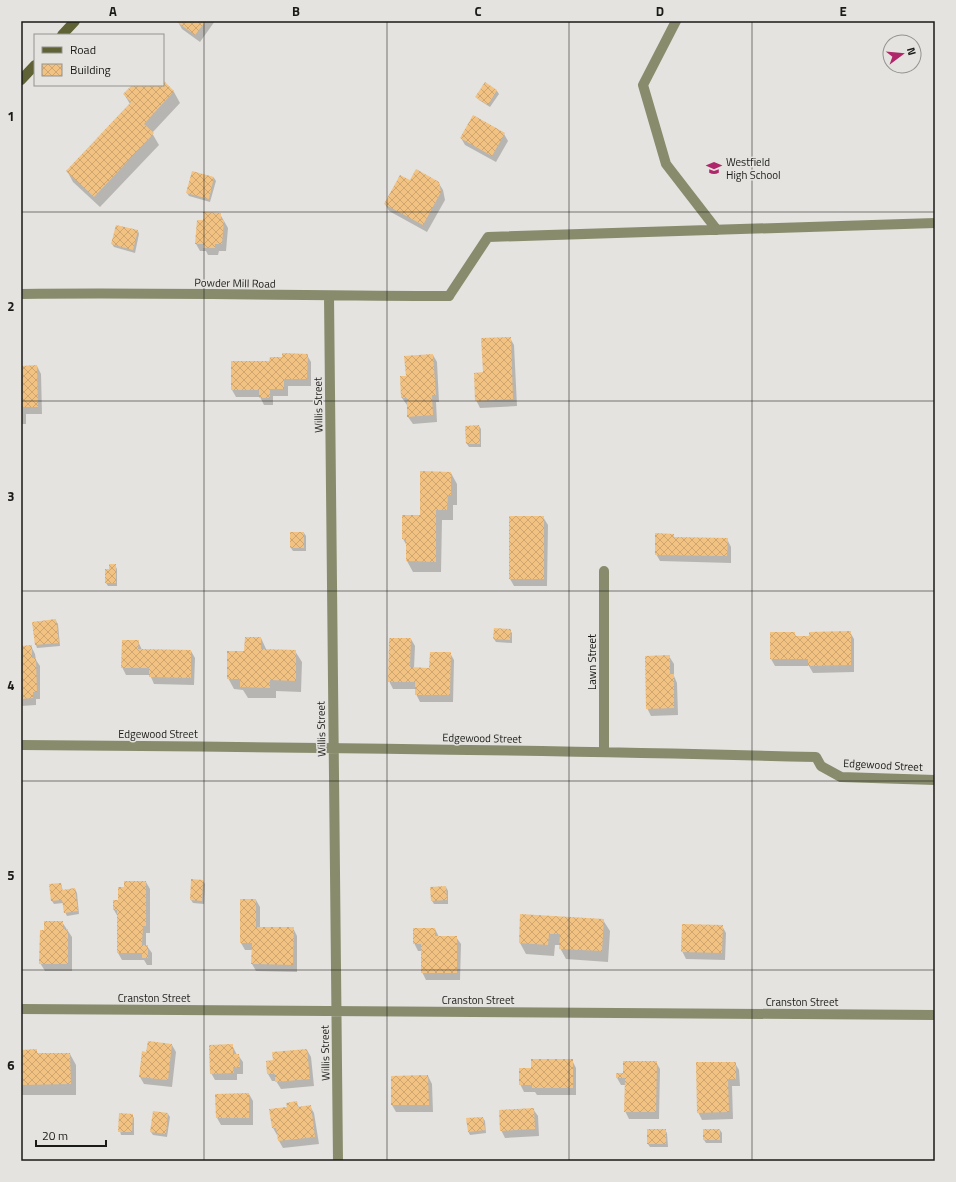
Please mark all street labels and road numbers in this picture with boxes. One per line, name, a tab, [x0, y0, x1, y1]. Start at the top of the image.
street label: Powder Mill Road	[194, 274, 276, 292]
street label: Willis Street	[310, 377, 326, 433]
street label: Lawn Street	[584, 634, 600, 690]
street label: Willis Street	[313, 701, 329, 757]
street label: Edgewood Street	[118, 726, 198, 742]
street label: Edgewood Street	[442, 729, 522, 747]
street label: Edgewood Street	[843, 755, 923, 775]
street label: Cranston Street	[118, 990, 190, 1006]
street label: Cranston Street	[442, 992, 514, 1008]
street label: Cranston Street	[766, 994, 838, 1010]
street label: Willis Street	[317, 1025, 333, 1081]

